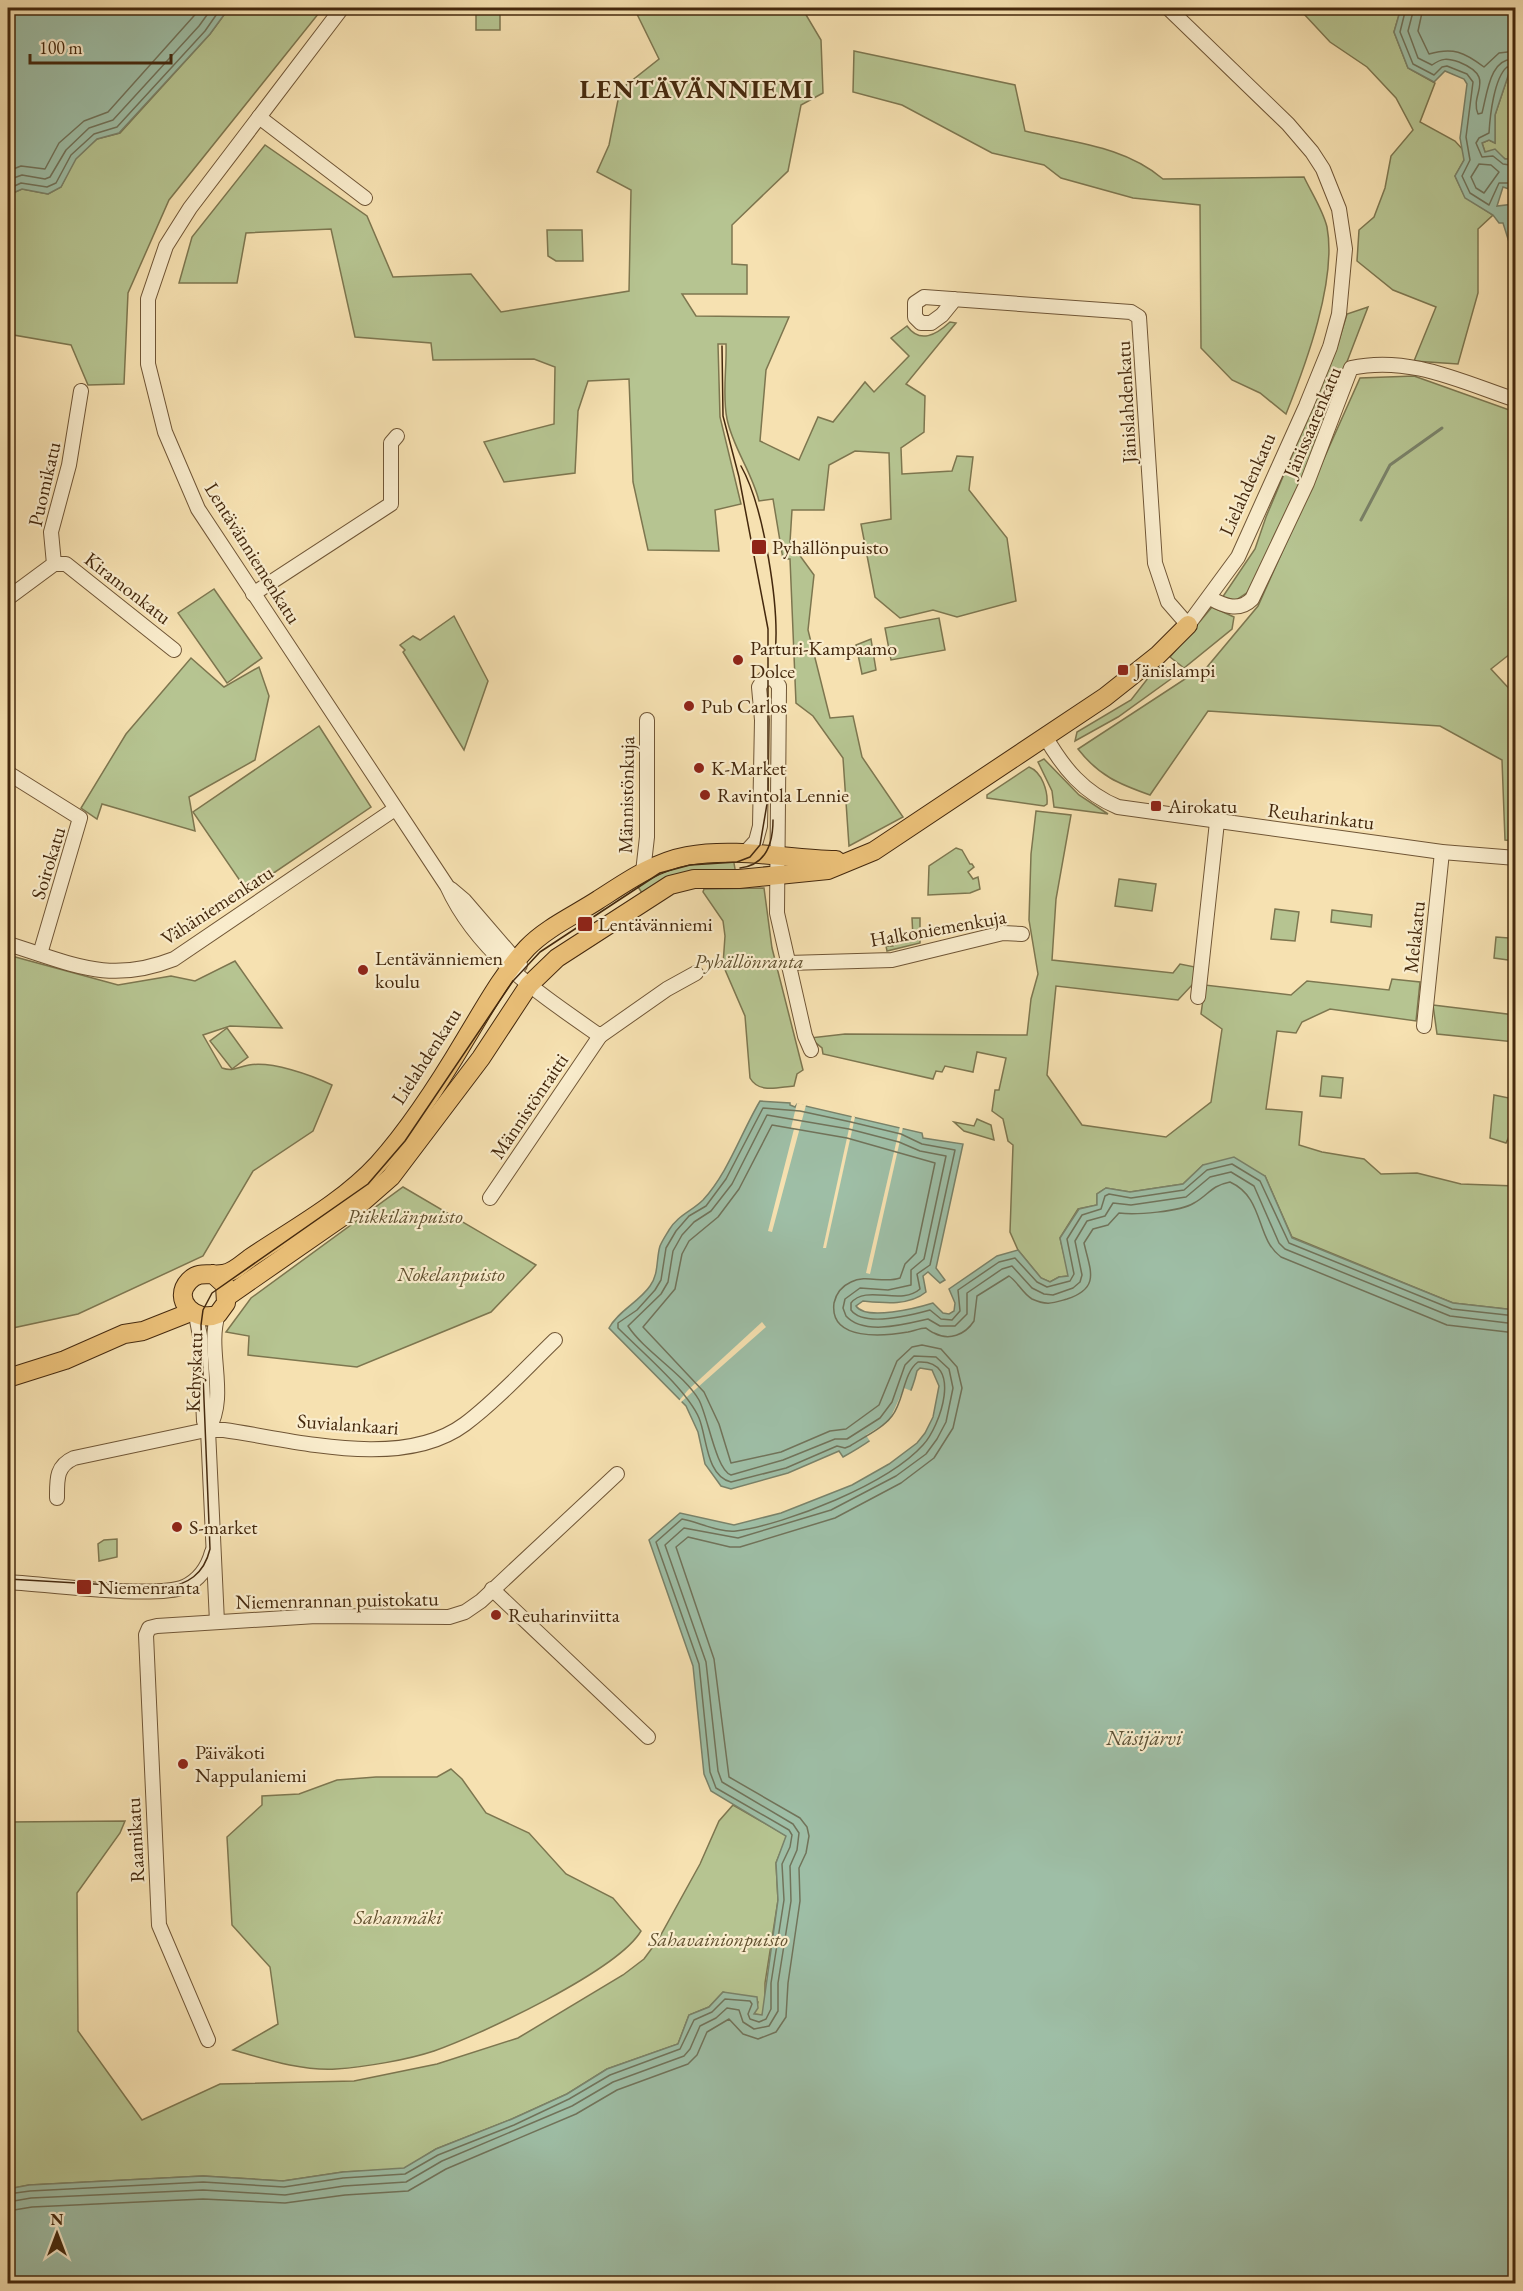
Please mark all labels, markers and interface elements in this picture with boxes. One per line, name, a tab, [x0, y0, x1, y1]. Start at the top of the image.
scale bar	[30, 27, 171, 65]
text: 100 m	[39, 36, 83, 59]
district label: LENTÄVÄNNIEMI	[579, 72, 815, 106]
street label: Jänislahdenkatu	[1110, 340, 1142, 466]
street label: Jänissaarenkatu	[1276, 362, 1347, 483]
street label: Lielahdenkatu	[1213, 428, 1281, 540]
street label: Puomikatu	[22, 439, 66, 529]
street label: Lentävänniemenkatu	[199, 477, 307, 629]
place label: Pyhällönpuisto	[772, 534, 889, 560]
marker: Pyhällönpuisto	[750, 538, 768, 556]
street label: Kiramonkatu	[79, 546, 177, 630]
place label: Parturi-Kampaamo Dolce	[750, 635, 897, 684]
marker: Parturi-Kampaamo Dolce	[731, 653, 745, 667]
place label: Jänislampi	[1133, 657, 1215, 683]
marker: Jänislampi	[1116, 663, 1130, 677]
place label: Pub Carlos	[701, 693, 787, 719]
marker: Pub Carlos	[682, 699, 696, 713]
street label: Männistönkuja	[612, 736, 640, 854]
place label: K-Market	[711, 755, 787, 781]
marker: K-Market	[692, 761, 706, 775]
place label: Ravintola Lennie	[717, 782, 849, 808]
marker: Ravintola Lennie	[698, 788, 712, 802]
place label: Airokatu	[1167, 793, 1238, 819]
street label: Reuharinkatu	[1266, 797, 1376, 835]
marker: Airokatu	[1149, 799, 1163, 813]
street label: Soirokatu	[25, 823, 71, 902]
street label: Vähäniemenkatu	[156, 859, 279, 951]
street label: Melakatu	[1397, 899, 1431, 974]
street label: Halkoniemenkuja	[868, 903, 1008, 953]
place label: Lentävänniemi	[598, 911, 713, 937]
marker: Lentävänniemi	[576, 915, 594, 933]
place label: Lentävänniemen koulu	[375, 945, 504, 994]
park label: Pyhällönranta	[694, 948, 804, 974]
marker: Lentävänniemen koulu	[356, 963, 370, 977]
street label: Lielahdenkatu	[385, 1002, 467, 1109]
street label: Männistönraitti	[484, 1048, 574, 1164]
park label: Piikkilänpuisto	[347, 1203, 463, 1229]
park label: Nokelanpuisto	[396, 1261, 505, 1287]
street label: Kehyskatu	[180, 1331, 208, 1413]
street label: Suvialankaari	[296, 1407, 400, 1441]
place label: S-market	[189, 1514, 258, 1540]
marker: S-market	[170, 1520, 184, 1534]
place label: Niemenranta	[98, 1574, 200, 1600]
marker: Niemenranta	[75, 1578, 93, 1596]
street label: Niemenrannan puistokatu	[235, 1585, 439, 1615]
place label: Reuharinviitta	[508, 1602, 620, 1628]
marker: Reuharinviitta	[489, 1608, 503, 1622]
water label: Näsijärvi	[1105, 1724, 1183, 1751]
place label: Päiväkoti Nappulaniemi	[195, 1739, 307, 1788]
marker: Päiväkoti Nappulaniemi	[176, 1757, 190, 1771]
street label: Raamikatu	[120, 1796, 150, 1883]
park label: Sahanmäki	[353, 1904, 443, 1930]
park label: Sahavainionpuisto	[647, 1926, 788, 1952]
north arrow	[27, 2204, 87, 2264]
text: N	[51, 2209, 64, 2230]

